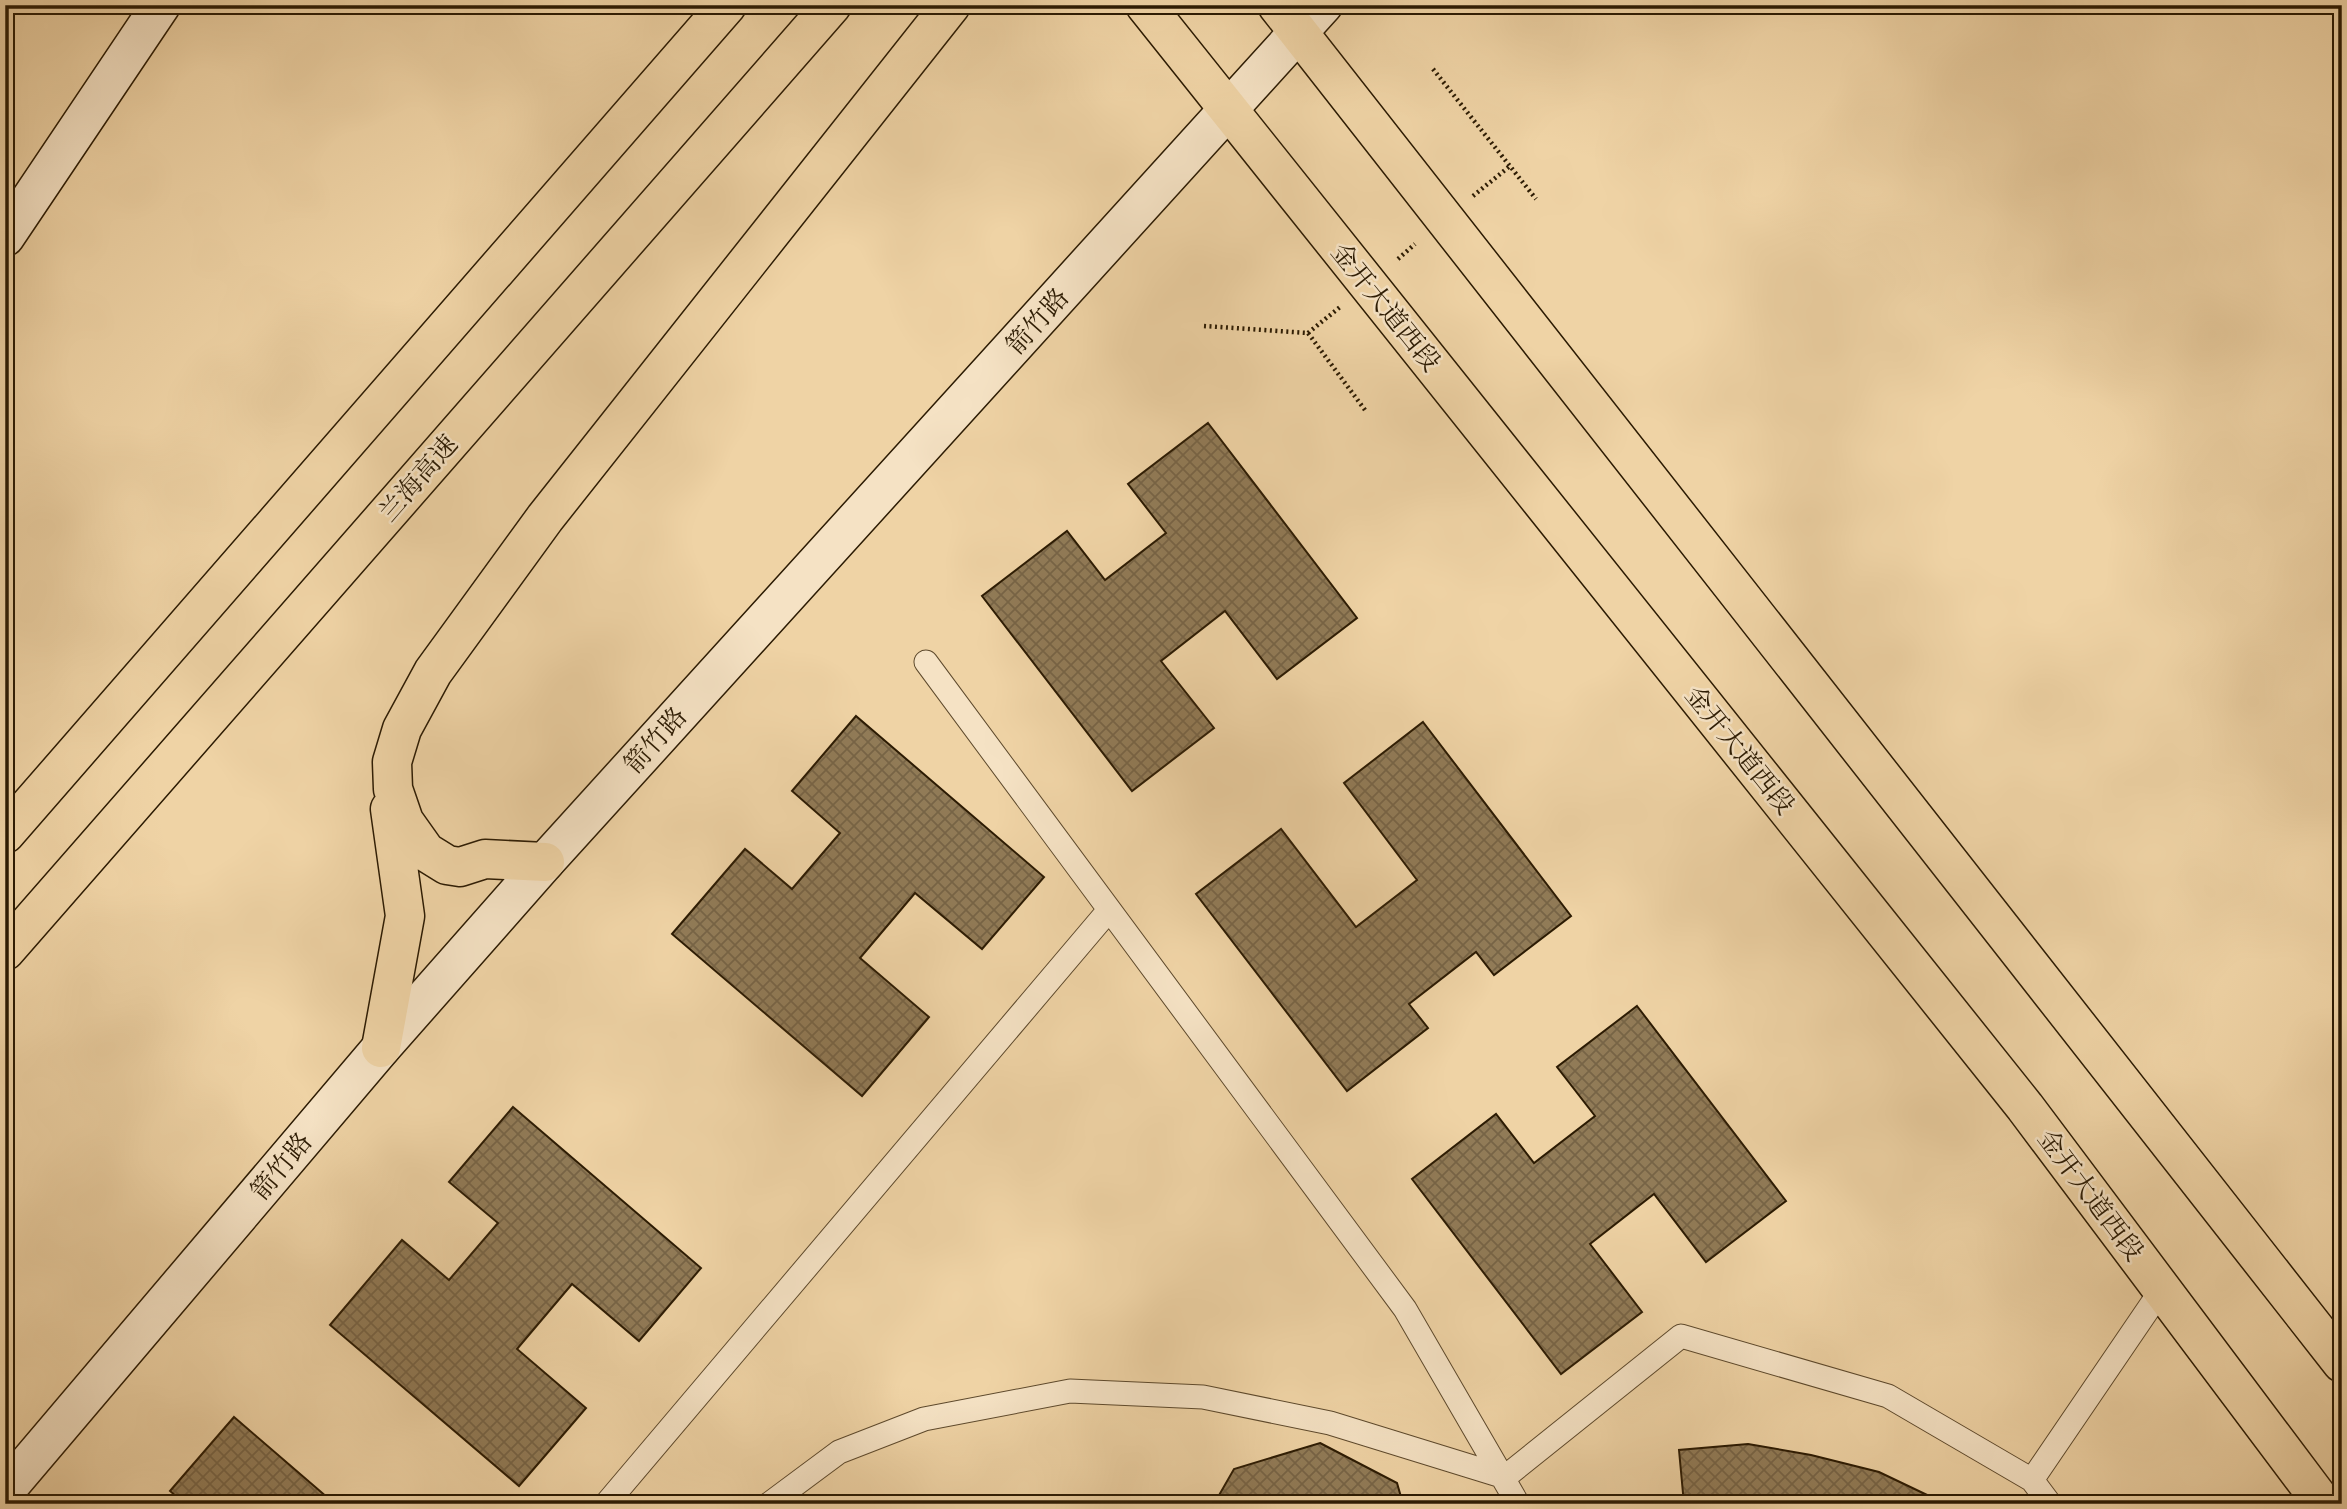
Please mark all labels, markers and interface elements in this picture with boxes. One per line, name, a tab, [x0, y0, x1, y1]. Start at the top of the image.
street label: 金开大道西段	[1324, 236, 1448, 378]
street label: 箭竹路	[998, 281, 1076, 361]
street label: 兰海高速	[371, 428, 465, 528]
street label: 金开大道西段	[1678, 679, 1802, 821]
street label: 箭竹路	[616, 700, 694, 780]
street label: 金开大道西段	[2030, 1122, 2152, 1268]
street label: 箭竹路	[243, 1125, 319, 1207]

